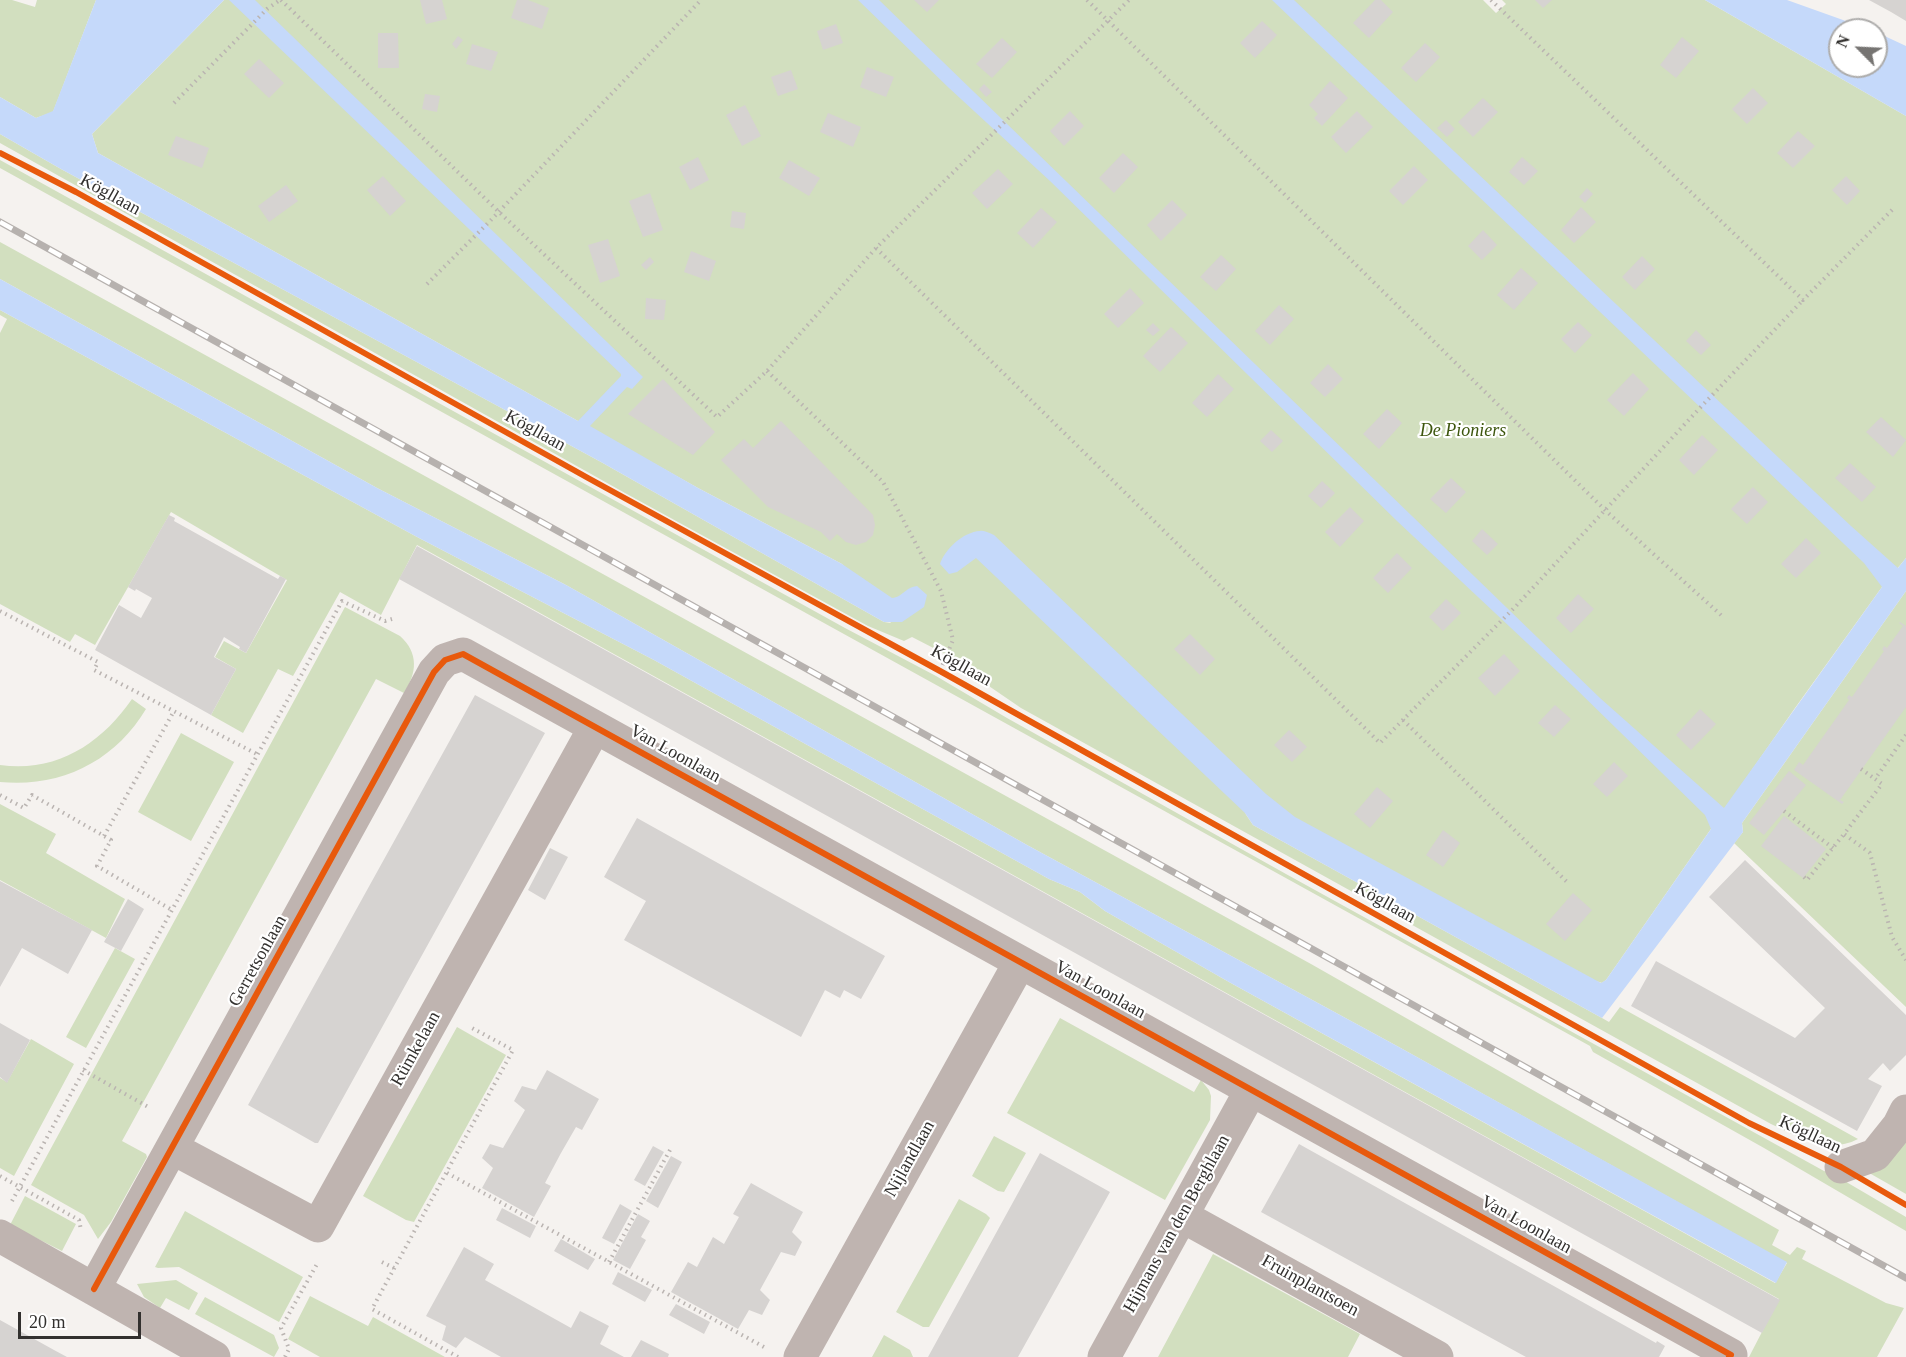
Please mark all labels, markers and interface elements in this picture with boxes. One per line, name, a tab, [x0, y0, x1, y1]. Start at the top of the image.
north arrow	[1828, 18, 1888, 78]
text: N	[1833, 33, 1853, 50]
street label: Kögllaan	[76, 170, 144, 220]
street label: Kögllaan	[501, 406, 569, 456]
park label: De Pioniers	[1420, 420, 1506, 442]
street label: Kögllaan	[927, 641, 995, 691]
street label: Van Loonlaan	[626, 720, 724, 788]
street label: Kögllaan	[1351, 878, 1419, 928]
street label: Gerretsonlaan	[224, 912, 292, 1010]
street label: Van Loonlaan	[1051, 956, 1149, 1024]
street label: Rümkelaan	[387, 1008, 445, 1090]
street label: Kögllaan	[1776, 1111, 1844, 1159]
street label: Nijlandlaan	[880, 1117, 940, 1201]
street label: Hijmans van den Berghlaan	[1119, 1131, 1235, 1317]
street label: Van Loonlaan	[1477, 1191, 1575, 1259]
street label: Fruinplantsoen	[1258, 1250, 1362, 1322]
scale bar	[21, 1300, 144, 1338]
text: 20 m	[29, 1312, 66, 1332]

